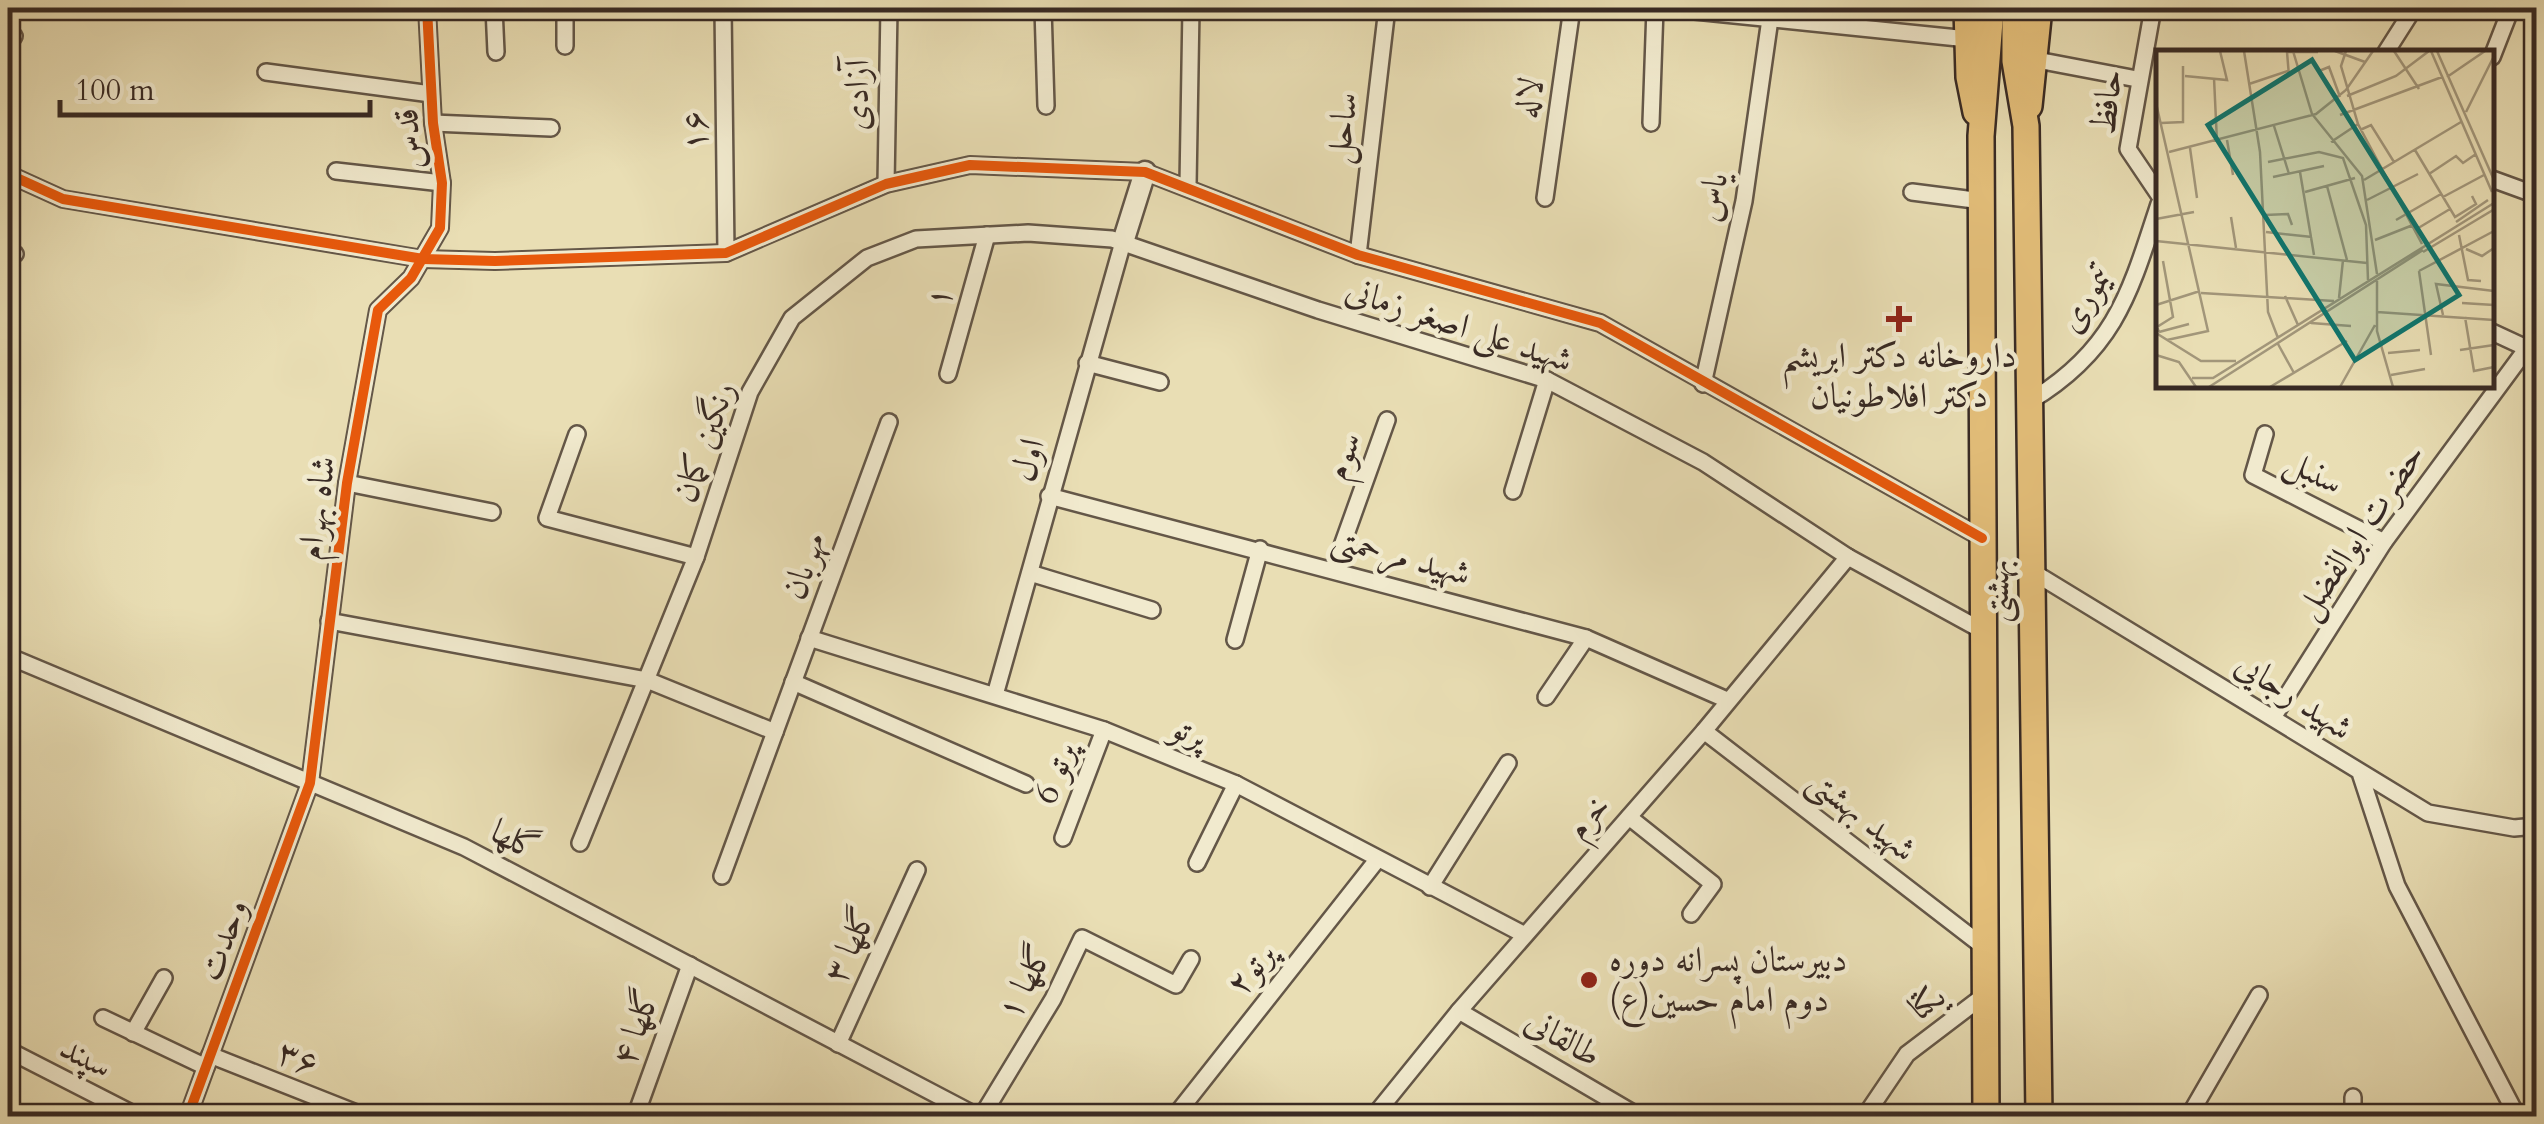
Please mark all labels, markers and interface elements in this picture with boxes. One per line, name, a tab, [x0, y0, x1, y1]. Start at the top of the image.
inset map	[2156, 50, 2494, 388]
scale bar	[60, 55, 370, 117]
street label: آزادی	[832, 55, 882, 131]
street label: حافظ	[2079, 66, 2135, 138]
text: 100 m	[75, 70, 155, 111]
street label: لاله	[1502, 74, 1556, 122]
street label: ساحل	[1314, 90, 1370, 166]
street label: قدس	[382, 106, 436, 172]
street label: ۱۶	[671, 110, 719, 152]
street label: یاس	[1684, 166, 1741, 226]
street label: تیموری	[2046, 254, 2125, 342]
street label: شهید علی اصغر زمانی	[1339, 266, 1579, 384]
street label: ۱	[913, 281, 965, 313]
marker: داروخانه دکتر ابریشم دکتر افلاطونیان	[1888, 308, 1910, 330]
place label: داروخانه دکتر ابریشم دکتر افلاطونیان	[1781, 332, 2017, 420]
street label: رنگین کمان	[661, 375, 747, 509]
street label: سوم	[1312, 425, 1379, 489]
street label: اول	[999, 433, 1057, 487]
street label: حضرت ابوالفضل	[2283, 433, 2437, 629]
street label: سنبل	[2277, 437, 2351, 507]
street label: شاه بهرام	[286, 453, 354, 564]
street label: شهید مرحمتی	[1326, 514, 1476, 598]
street label: مهربان	[770, 526, 838, 606]
street label: بهشتی	[1972, 559, 2022, 623]
street label: شهید رجایی	[2226, 640, 2362, 752]
street label: پرتو	[1161, 702, 1217, 762]
street label: پرتو 6	[1021, 732, 1090, 811]
street label: شهید بهشتی	[1797, 757, 1927, 873]
street label: خرم	[1555, 784, 1626, 854]
street label: گلها	[482, 808, 548, 872]
street label: وحدت	[186, 892, 260, 988]
street label: گلها ۳	[812, 899, 888, 991]
street label: پرتو۲	[1215, 930, 1289, 1006]
street label: گلها ۱	[985, 936, 1065, 1028]
place label: دبیرستان پسرانه دوره دوم امام حسین(ع)	[1609, 936, 1847, 1030]
marker: دبیرستان پسرانه دوره دوم امام حسین(ع)	[1578, 969, 1600, 991]
street label: یکتا	[1898, 971, 1957, 1032]
street label: گلها ۴	[600, 982, 672, 1072]
street label: طالقانی	[1516, 997, 1610, 1079]
street label: سپند	[51, 1023, 121, 1091]
street label: ۳۶	[270, 1028, 326, 1088]

